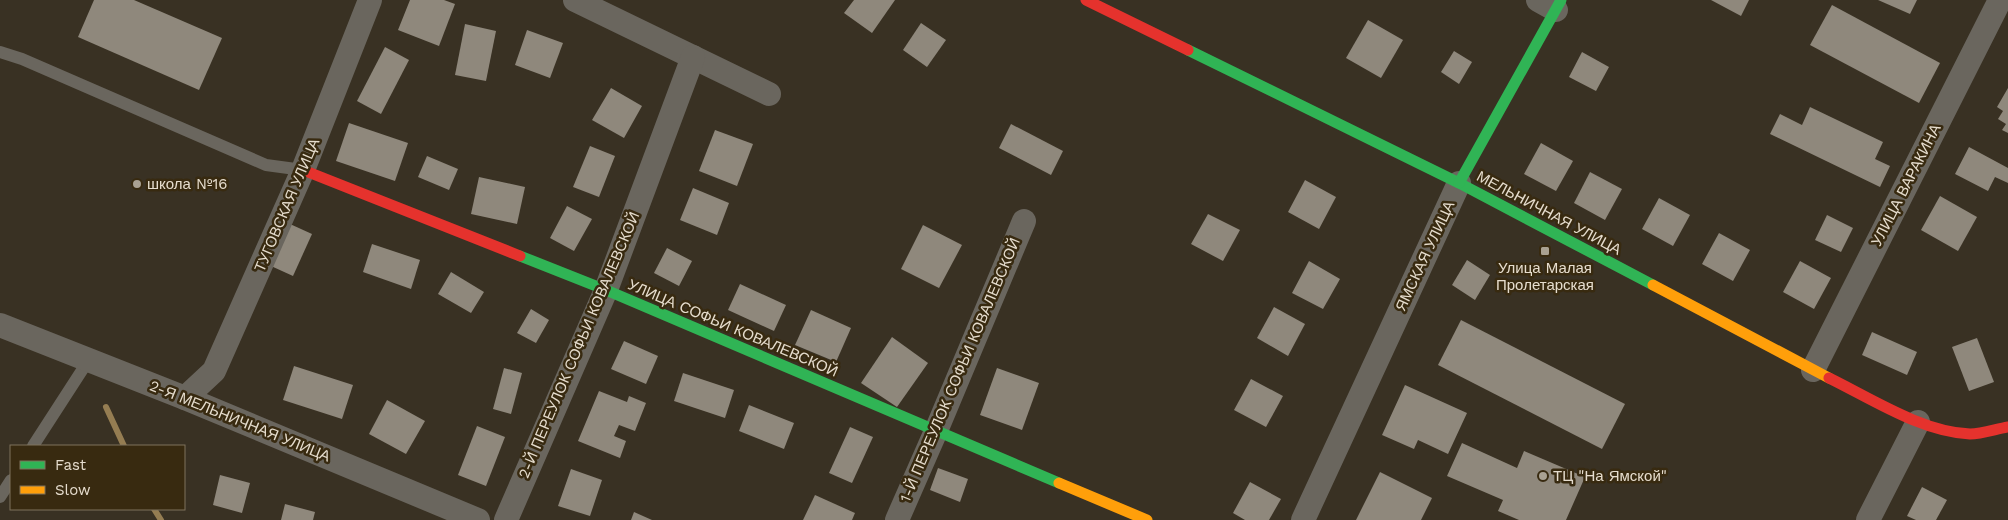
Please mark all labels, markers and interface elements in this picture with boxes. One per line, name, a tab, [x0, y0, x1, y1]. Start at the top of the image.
street label: УЛИЦА ВАРАКИНА	[1867, 121, 1945, 249]
street label: ТУГОВСКАЯ УЛИЦА	[251, 135, 323, 275]
street label: МЕЛЬНИЧНАЯ УЛИЦА	[1474, 167, 1624, 259]
place label: школа №16	[147, 175, 227, 193]
marker: школа №16	[131, 178, 143, 190]
street label: ЯМСКАЯ УЛИЦА	[1392, 198, 1458, 314]
street label: 2-Й ПЕРЕУЛОК СОФЬИ КОВАЛЕВСКОЙ	[514, 209, 644, 481]
street label: 1-Й ПЕРЕУЛОК СОФЬИ КОВАЛЕВСКОЙ	[896, 235, 1024, 505]
marker: Улица Малая Пролетарская	[1539, 245, 1551, 257]
place label: Улица Малая Пролетарская	[1496, 259, 1594, 294]
street label: УЛИЦА СОФЬИ КОВАЛЕВСКОЙ	[625, 275, 841, 381]
street label: 2-Я МЕЛЬНИЧНАЯ УЛИЦА	[147, 376, 333, 466]
legend	[10, 445, 185, 510]
text: Fast	[55, 456, 87, 474]
place label: ТЦ "На Ямской"	[1553, 467, 1667, 485]
marker: ТЦ "На Ямской"	[1537, 470, 1549, 482]
text: Slow	[55, 481, 91, 499]

